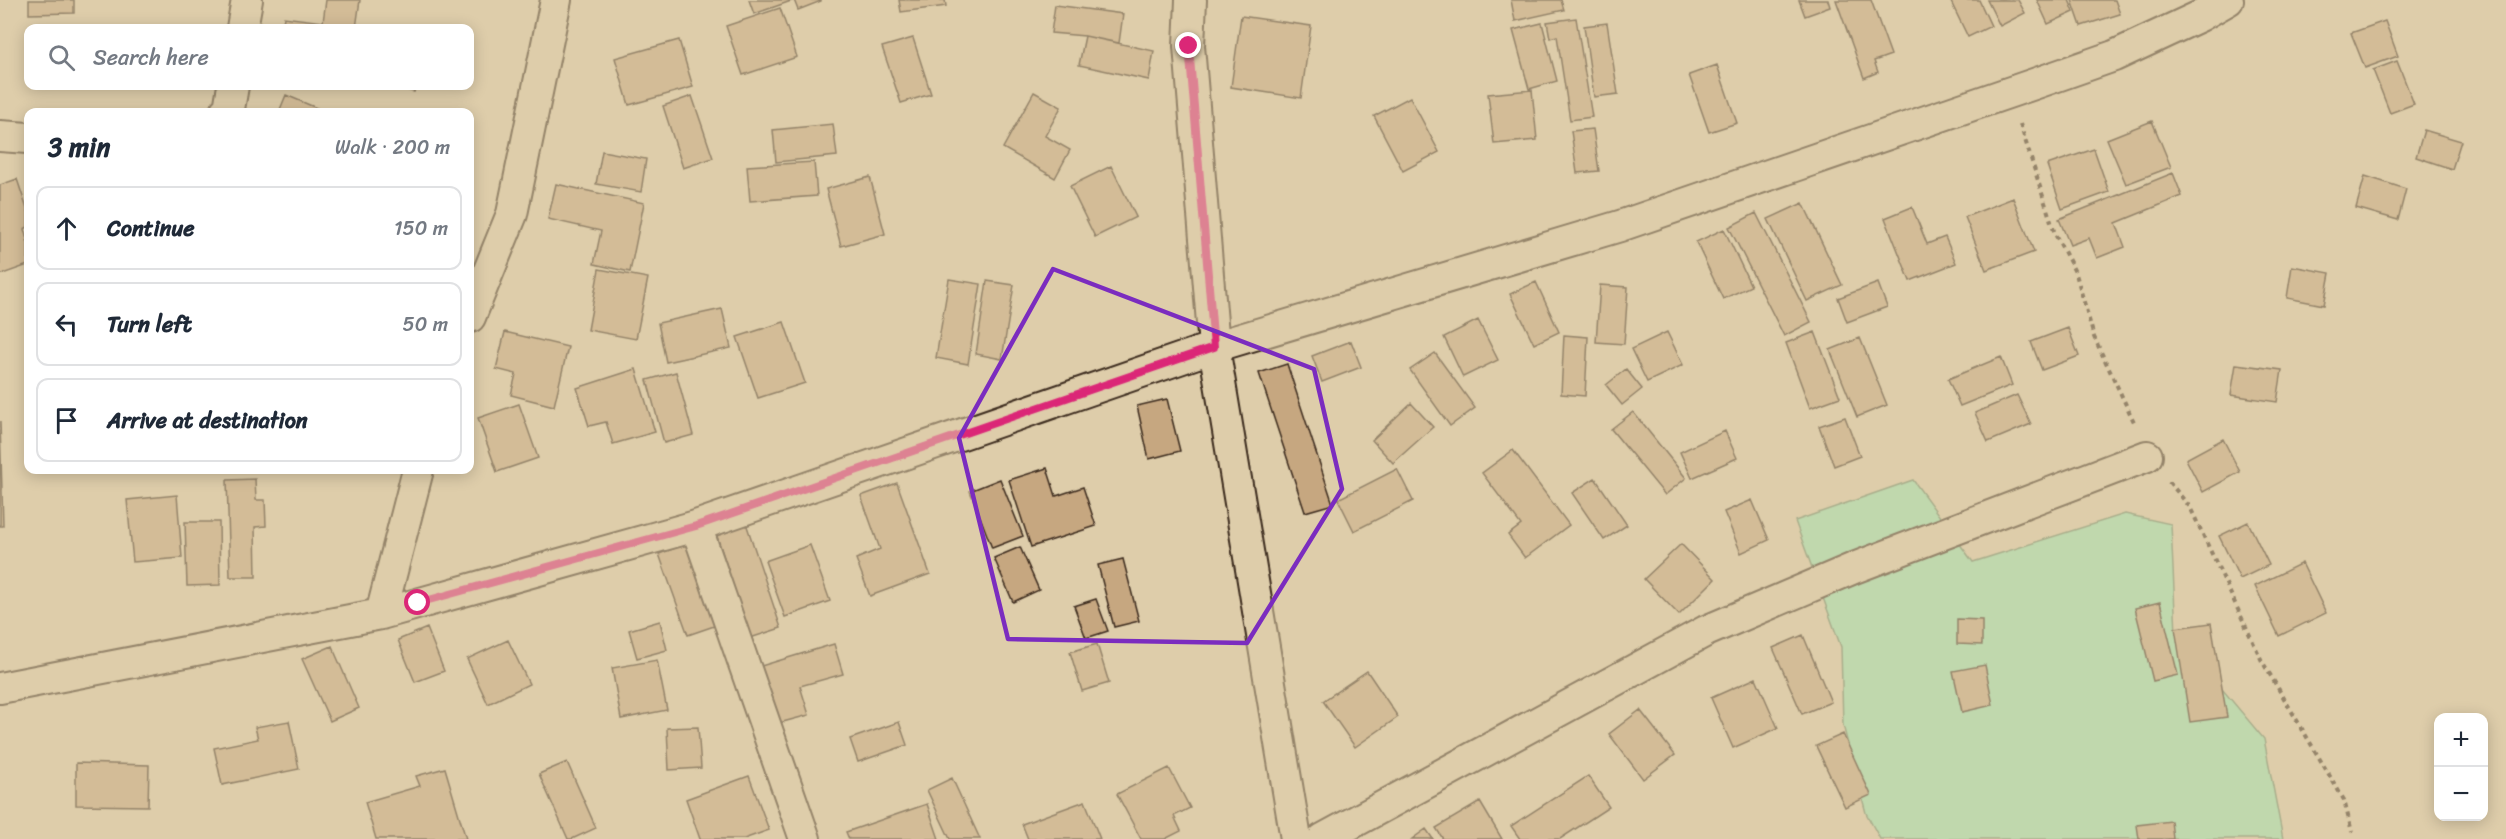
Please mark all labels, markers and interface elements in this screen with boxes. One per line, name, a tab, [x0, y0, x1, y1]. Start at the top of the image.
search box	[24, 24, 474, 90]
route end	[1175, 32, 1201, 58]
text: Search here	[93, 38, 209, 77]
icon: search	[45, 41, 78, 74]
text: 3 min	[48, 124, 110, 170]
text: Walk · 200 m	[335, 130, 450, 165]
text: Continue	[107, 209, 195, 248]
text: 150 m	[394, 211, 448, 246]
icon: ahead	[50, 212, 83, 245]
text: Turn left	[107, 305, 192, 344]
text: 50 m	[403, 307, 448, 342]
icon: left	[50, 308, 83, 341]
text: Arrive at destination	[107, 401, 308, 440]
icon: arrive	[50, 404, 83, 437]
route start	[404, 589, 430, 615]
map controls	[2434, 713, 2488, 821]
button: +	[2434, 713, 2488, 767]
button: −	[2434, 767, 2488, 821]

